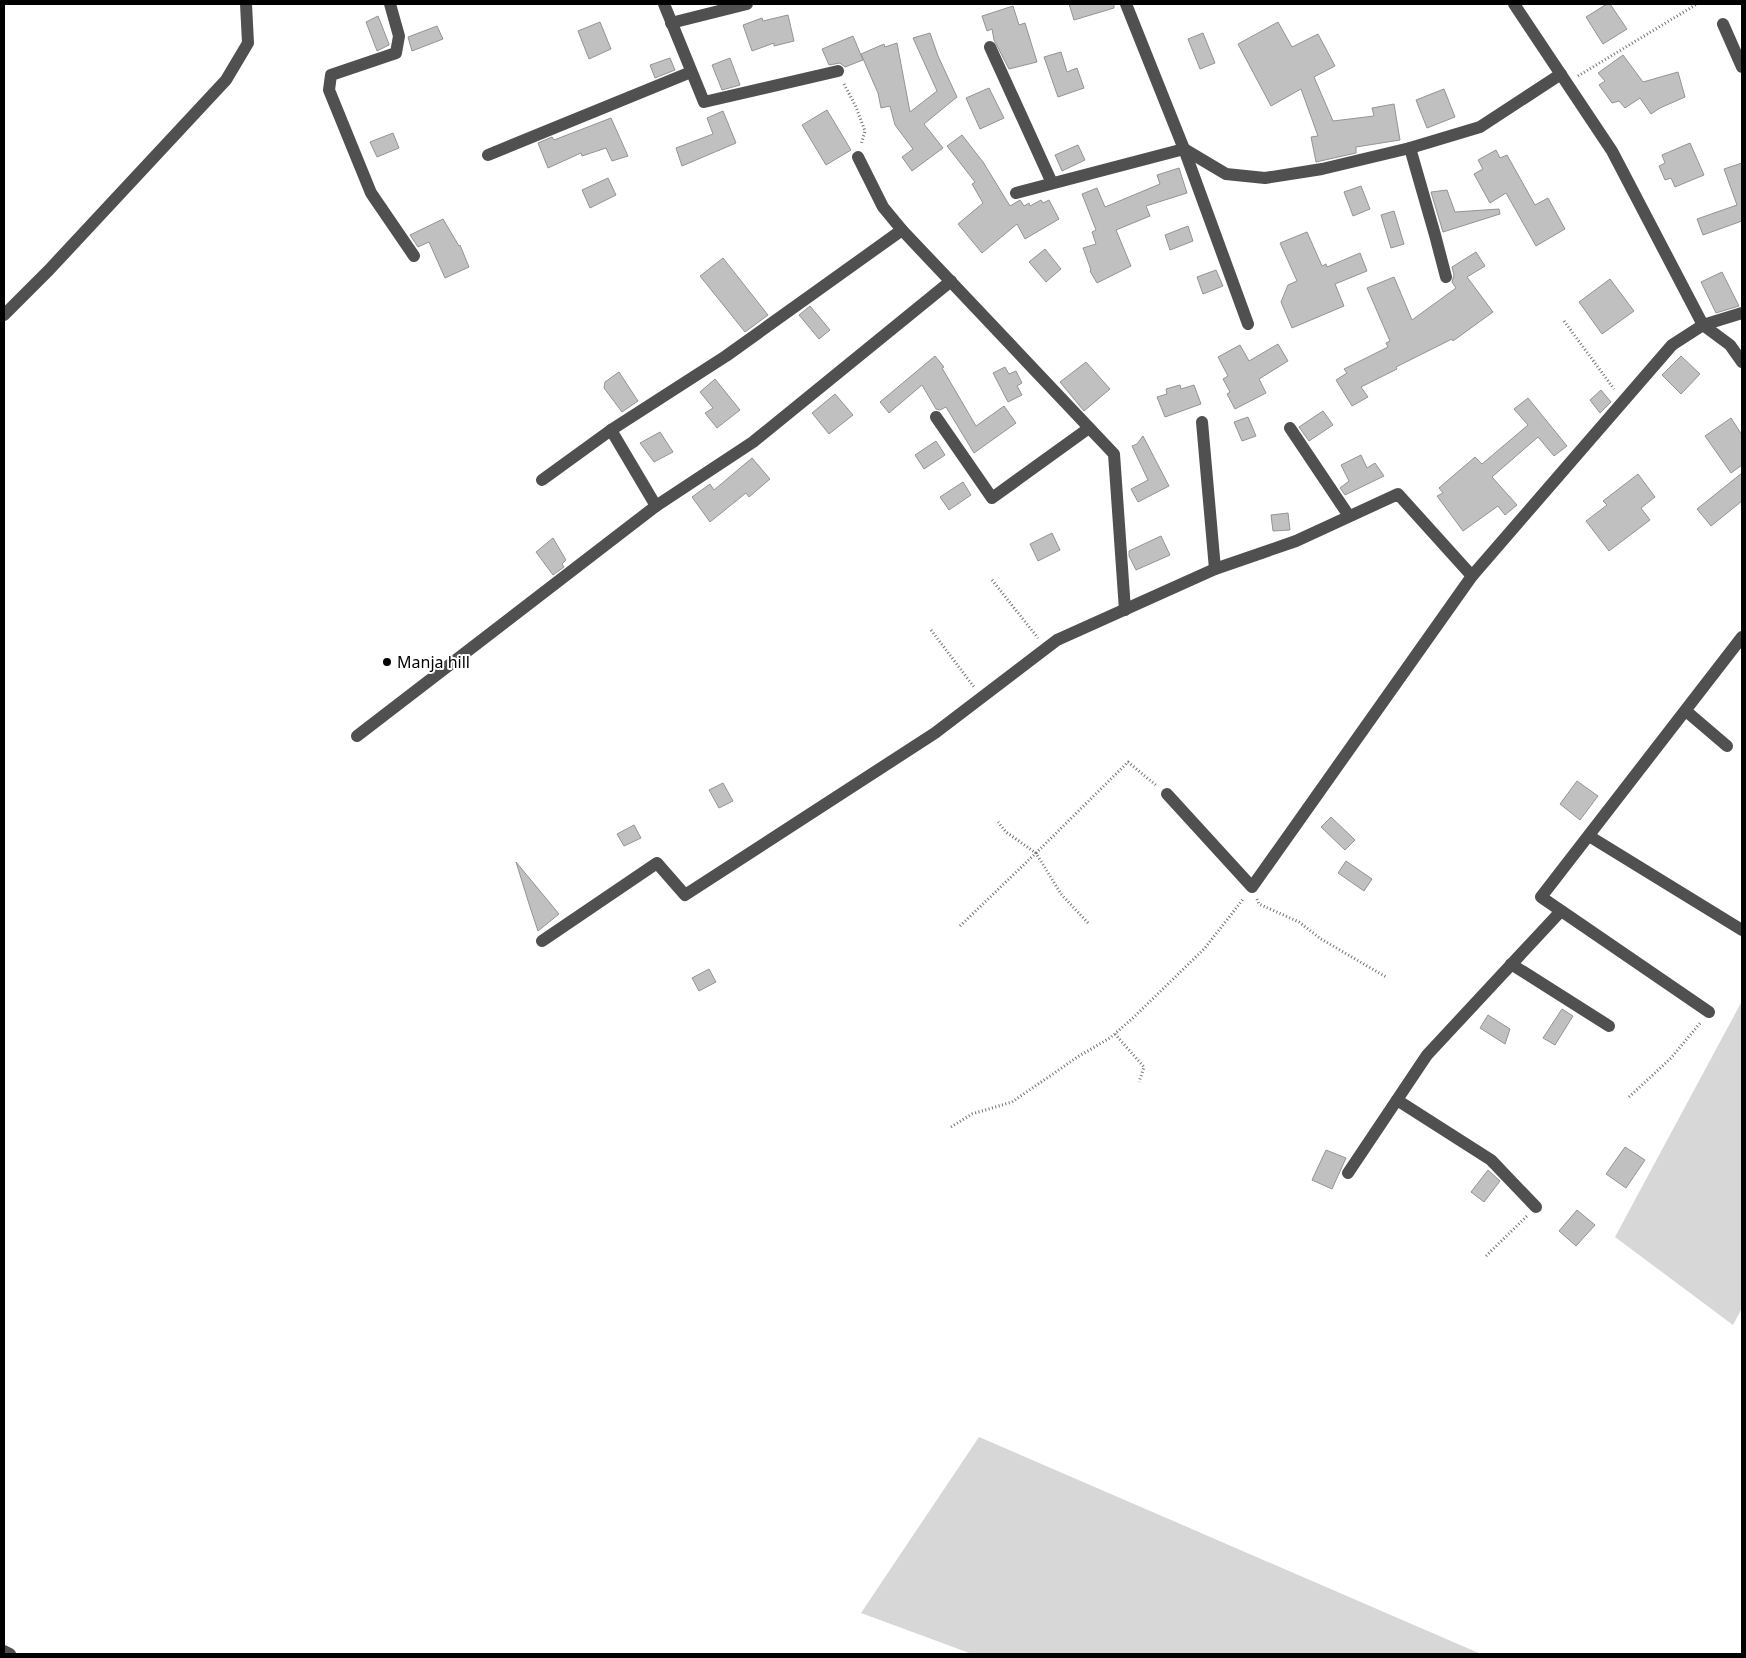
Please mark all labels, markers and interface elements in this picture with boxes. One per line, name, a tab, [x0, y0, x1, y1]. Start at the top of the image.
place label: Manja hill	[397, 651, 470, 673]
marker: Manja hill	[381, 656, 393, 668]

